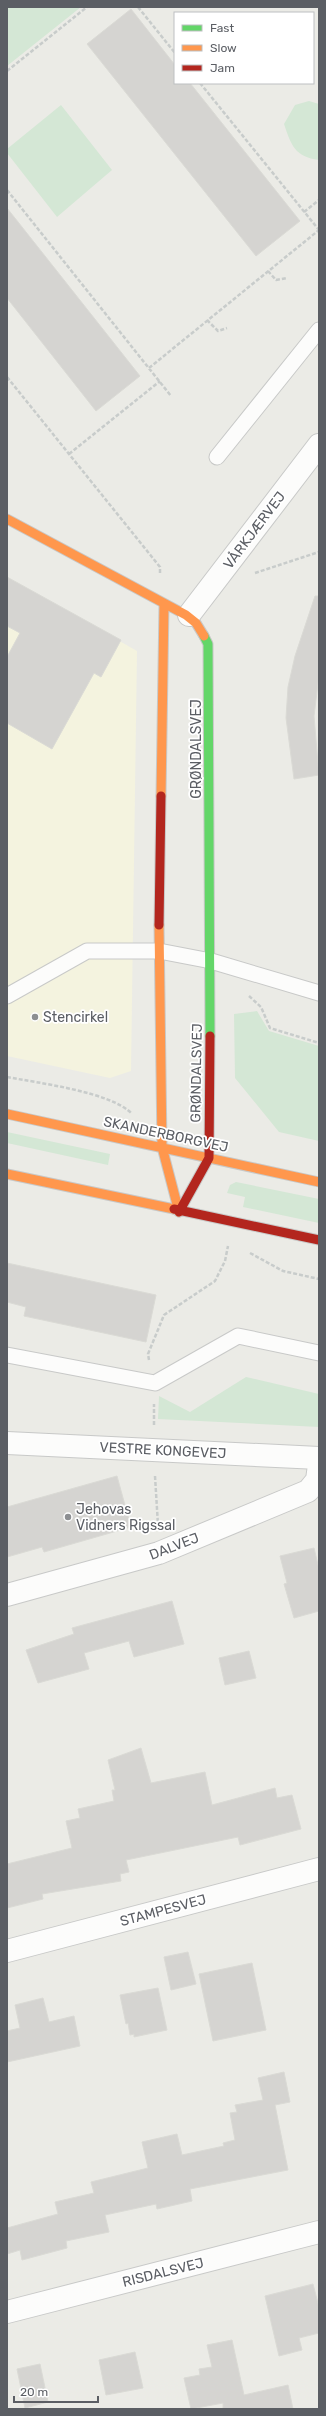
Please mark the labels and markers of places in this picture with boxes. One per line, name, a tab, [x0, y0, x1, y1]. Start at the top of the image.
place label: Stencirkel	[43, 1009, 108, 1026]
marker: Stencirkel	[30, 1012, 40, 1022]
place label: Jehovas Vidners Rigssal	[76, 1501, 175, 1534]
marker: Jehovas Vidners Rigssal	[63, 1512, 73, 1522]

